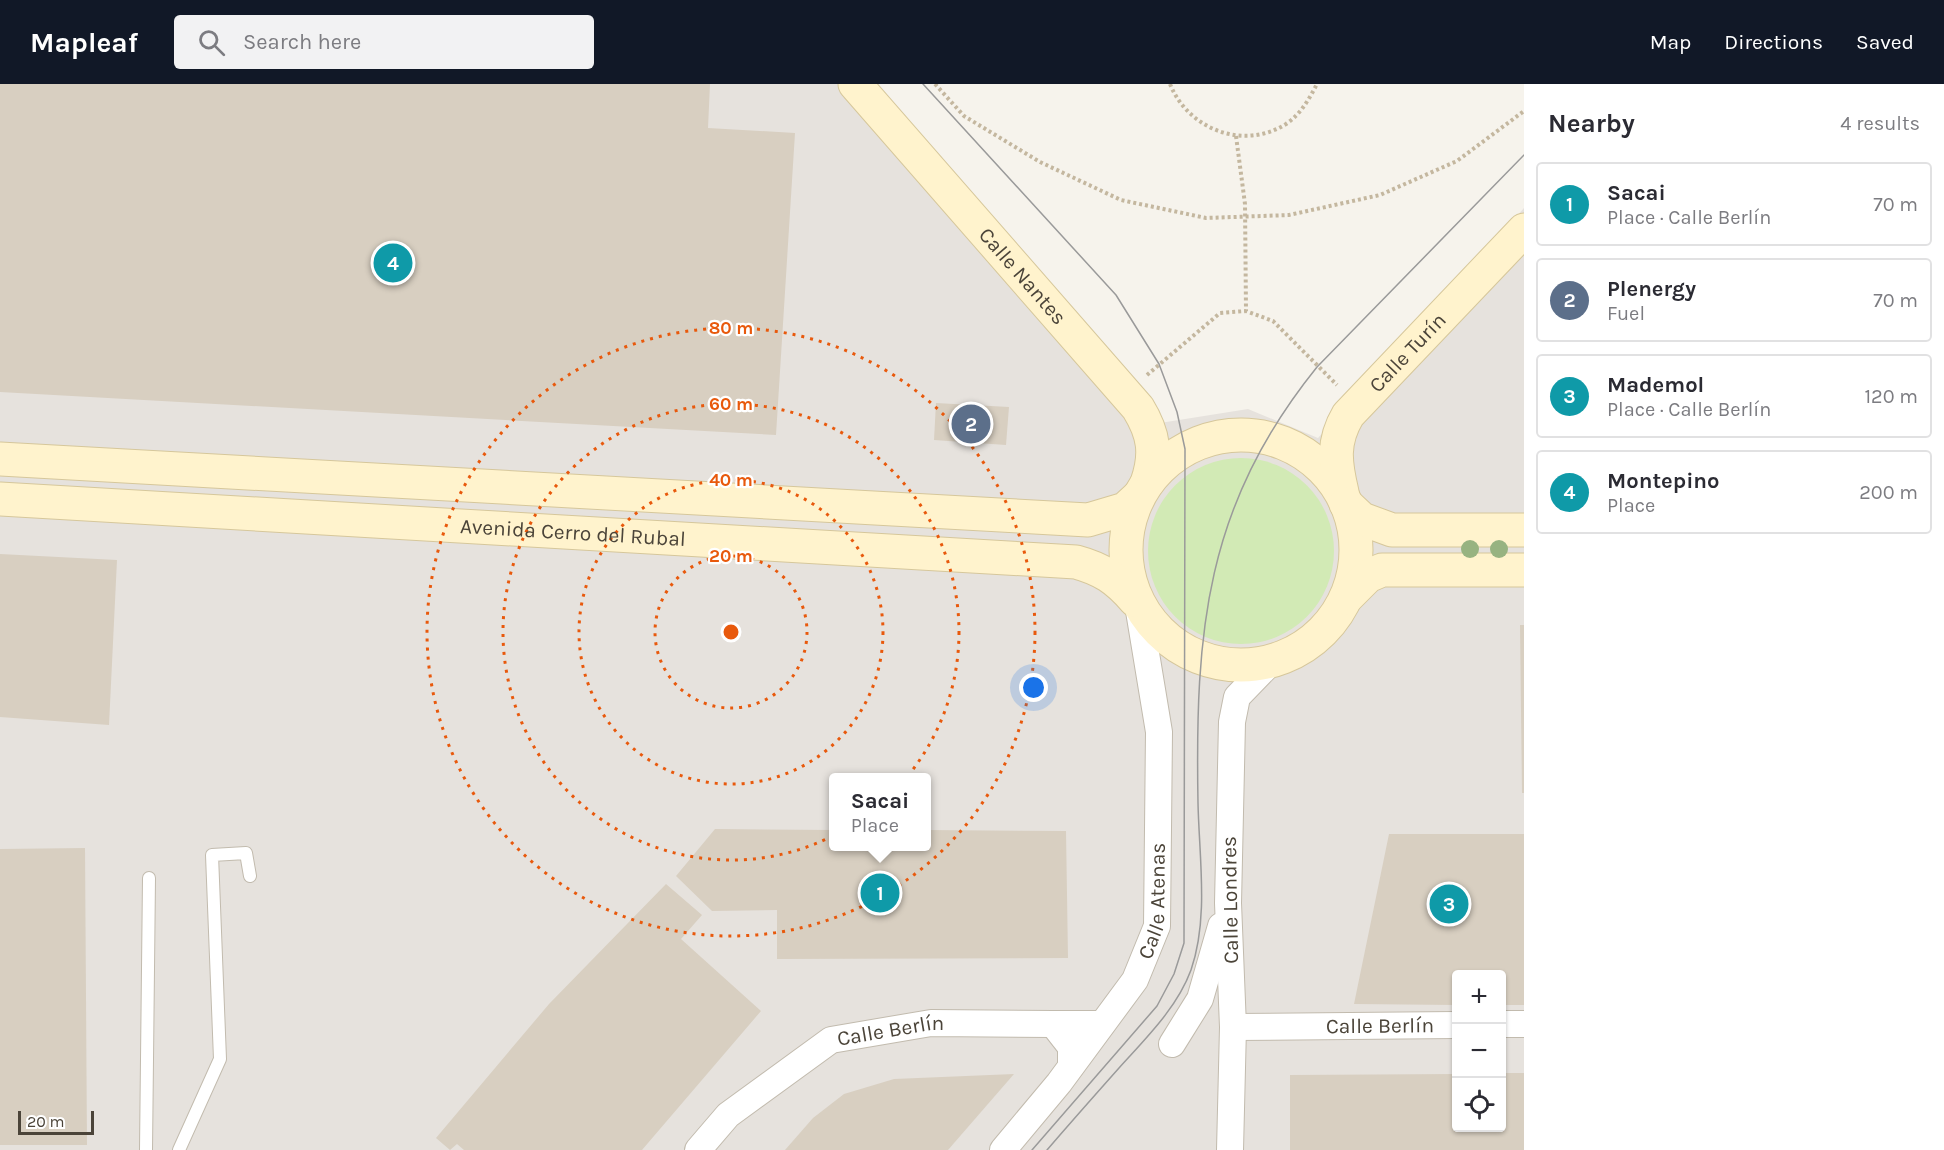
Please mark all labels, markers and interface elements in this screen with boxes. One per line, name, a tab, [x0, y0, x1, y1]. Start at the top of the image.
search box	[174, 15, 594, 69]
text: Mapleaf	[30, 26, 138, 59]
icon: search	[195, 26, 228, 59]
text: Search here	[243, 29, 361, 55]
text: Map	[1650, 30, 1691, 54]
text: Directions	[1724, 30, 1823, 54]
text: Saved	[1856, 30, 1914, 54]
text: Nearby	[1548, 108, 1635, 139]
text: 4 results	[1840, 112, 1920, 135]
text: Sacai	[1607, 180, 1666, 206]
text: 1	[1566, 193, 1573, 216]
text: 70 m	[1873, 193, 1918, 216]
text: Place · Calle Berlín	[1607, 206, 1771, 229]
street label: Calle Nantes	[974, 223, 1071, 329]
pin: 4	[374, 240, 412, 285]
text: Plenergy	[1607, 276, 1696, 302]
text: 2	[1563, 289, 1576, 312]
text: 70 m	[1873, 289, 1918, 312]
text: Fuel	[1607, 302, 1645, 325]
street label: Calle Turín	[1364, 308, 1451, 397]
text: 80 m	[709, 317, 753, 339]
text: Mademol	[1607, 372, 1704, 398]
text: 3	[1563, 385, 1576, 408]
text: 120 m	[1864, 385, 1918, 408]
text: 60 m	[709, 393, 753, 415]
text: Place · Calle Berlín	[1607, 398, 1771, 421]
pin: 2	[952, 402, 990, 446]
text: Montepino	[1607, 468, 1720, 494]
text: 40 m	[709, 469, 753, 491]
text: 4	[1564, 481, 1575, 504]
text: 200 m	[1859, 481, 1918, 504]
text: Place	[1607, 494, 1655, 517]
street label: Avenida Cerro del Rubal	[460, 514, 686, 551]
text: 20 m	[709, 545, 753, 567]
centre of rings	[721, 622, 741, 642]
your location	[1019, 673, 1048, 702]
popup	[829, 773, 931, 851]
text: Sacai	[851, 788, 909, 814]
text: Place	[851, 814, 899, 837]
street label: Calle Londres	[1217, 836, 1243, 964]
street label: Calle Atenas	[1133, 842, 1170, 963]
pin: 1	[860, 870, 900, 916]
pin: 3	[1430, 882, 1468, 926]
map controls	[1452, 970, 1506, 1132]
button: +	[1452, 970, 1506, 1024]
street label: Calle Berlín	[835, 1011, 944, 1051]
street label: Calle Berlín	[1326, 1013, 1434, 1038]
button: −	[1452, 1024, 1506, 1078]
button: locate	[1452, 1078, 1506, 1132]
scale bar	[18, 1108, 94, 1136]
text: 20 m	[27, 1112, 65, 1131]

